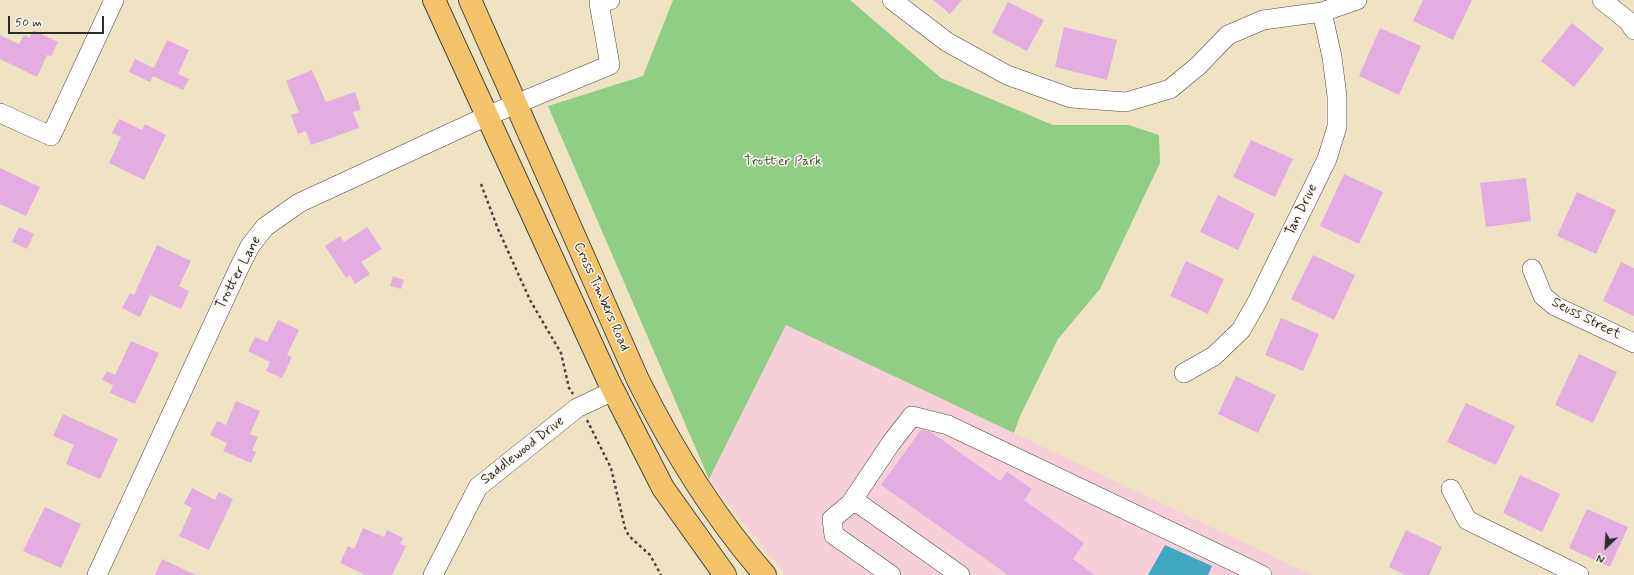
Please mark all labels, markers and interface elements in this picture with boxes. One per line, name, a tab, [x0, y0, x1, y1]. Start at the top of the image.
scale bar	[10, 8, 106, 34]
text: 50 m	[15, 15, 42, 31]
park label: Trotter Park	[744, 154, 822, 170]
street label: Tan Drive	[1282, 181, 1322, 239]
street label: Trotter Lane	[213, 234, 265, 312]
street label: Cross Timbers Road	[569, 240, 633, 354]
street label: Seuss Street	[1549, 294, 1623, 344]
street label: Saddlewood Drive	[478, 413, 568, 489]
north arrow	[1586, 527, 1626, 567]
text: N	[1595, 550, 1607, 566]

